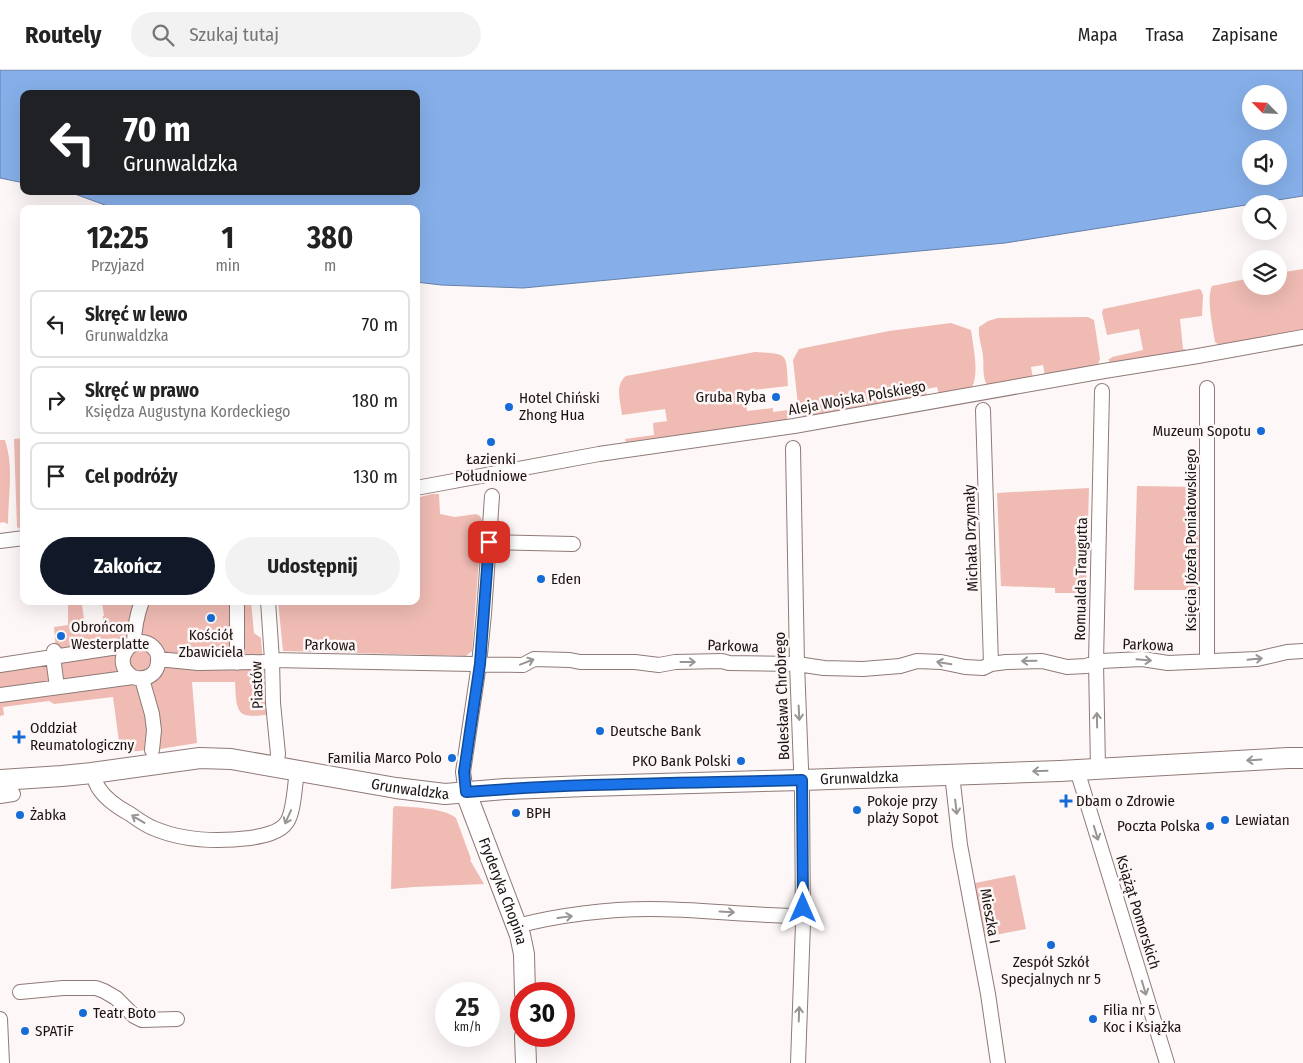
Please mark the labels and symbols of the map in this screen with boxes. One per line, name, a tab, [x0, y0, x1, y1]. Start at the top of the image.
north arrow	[1242, 85, 1288, 130]
street label: Aleja Wojska Polskiego	[787, 377, 927, 419]
place label: Gruba Ryba	[696, 388, 766, 406]
place label: Hotel Chiński Zhong Hua	[519, 389, 600, 424]
marker: Gruba Ryba	[770, 391, 782, 403]
marker: Hotel Chiński Zhong Hua	[503, 401, 515, 413]
place label: Muzeum Sopotu	[1152, 422, 1251, 440]
marker: Muzeum Sopotu	[1255, 425, 1267, 437]
marker: Łazienki Południowe	[485, 436, 497, 448]
street label: Księcia Józefa Poniatowskiego	[1182, 448, 1200, 631]
place label: Łazienki Południowe	[455, 450, 527, 485]
street label: Michała Drzymały	[960, 484, 982, 592]
street label: Romualda Traugutta	[1071, 517, 1091, 641]
pin	[468, 521, 510, 563]
place label: Eden	[551, 570, 581, 588]
marker: Eden	[535, 573, 547, 585]
marker: Kościół Zbawiciela	[205, 612, 217, 624]
place label: Obrońcom Westerplatte	[71, 618, 149, 653]
place label: Kościół Zbawiciela	[179, 626, 243, 661]
marker: Obrońcom Westerplatte	[55, 630, 67, 642]
street label: Bolesława Chrobrego	[771, 631, 793, 761]
street label: Parkowa	[1122, 635, 1174, 655]
street label: Parkowa	[304, 636, 356, 654]
street label: Parkowa	[707, 636, 759, 656]
one-way arrow	[1247, 654, 1263, 664]
one-way arrow	[1136, 655, 1152, 665]
one-way arrow	[1022, 656, 1038, 666]
one-way arrow	[519, 657, 534, 666]
one-way arrow	[680, 657, 696, 666]
one-way arrow	[936, 657, 952, 667]
street label: Piastów	[247, 661, 267, 709]
one-way arrow	[794, 704, 803, 720]
one-way arrow	[1092, 712, 1102, 728]
place label: Oddział Reumatologiczny	[30, 719, 134, 754]
place label: Deutsche Bank	[610, 722, 701, 740]
marker: Deutsche Bank	[594, 725, 606, 737]
marker: Oddział Reumatologiczny	[12, 730, 26, 744]
place label: Familia Marco Polo	[328, 749, 442, 767]
marker: Familia Marco Polo	[446, 752, 458, 764]
place label: PKO Bank Polski	[632, 752, 731, 770]
marker: PKO Bank Polski	[735, 755, 747, 767]
one-way arrow	[1247, 755, 1263, 764]
one-way arrow	[1032, 767, 1048, 776]
street label: Grunwaldzka	[820, 768, 899, 788]
street label: Grunwaldzka	[370, 775, 450, 803]
place label: Pokoje przy plaży Sopot	[867, 792, 939, 827]
place label: Dbam o Zdrowie	[1076, 792, 1175, 810]
marker: Dbam o Zdrowie	[1060, 795, 1072, 807]
one-way arrow	[951, 798, 961, 814]
place label: BPH	[526, 804, 551, 822]
marker: Pokoje przy plaży Sopot	[851, 804, 863, 816]
place label: Żabka	[30, 806, 66, 824]
marker: BPH	[510, 807, 522, 819]
marker: Żabka	[14, 809, 26, 821]
one-way arrow	[283, 810, 292, 825]
place label: Lewiatan	[1235, 811, 1290, 829]
one-way arrow	[131, 814, 145, 824]
marker: Lewiatan	[1219, 814, 1231, 826]
place label: Poczta Polska	[1117, 817, 1200, 835]
marker: Poczta Polska	[1204, 820, 1216, 832]
one-way arrow	[1092, 825, 1102, 841]
street label: Fryderyka Chopina	[475, 835, 531, 946]
street label: Książąt Pomorskich	[1112, 853, 1164, 971]
position arrow	[776, 881, 828, 933]
street label: Mieszka I	[976, 887, 1004, 945]
one-way arrow	[719, 908, 735, 917]
one-way arrow	[557, 911, 573, 921]
marker: Zespół Szkół Specjalnych nr 5	[1045, 939, 1057, 951]
place label: Zespół Szkół Specjalnych nr 5	[1001, 953, 1101, 988]
one-way arrow	[1140, 980, 1150, 996]
speed limit sign: 30	[510, 982, 575, 1047]
place label: Filia nr 5 Koc i Książka	[1103, 1001, 1181, 1036]
place label: Teatr Boto	[93, 1004, 156, 1022]
marker: Teatr Boto	[77, 1007, 89, 1019]
one-way arrow	[795, 1007, 804, 1023]
marker: Filia nr 5 Koc i Książka	[1087, 1013, 1099, 1025]
place label: SPATiF	[35, 1022, 74, 1040]
marker: SPATiF	[19, 1025, 31, 1037]

